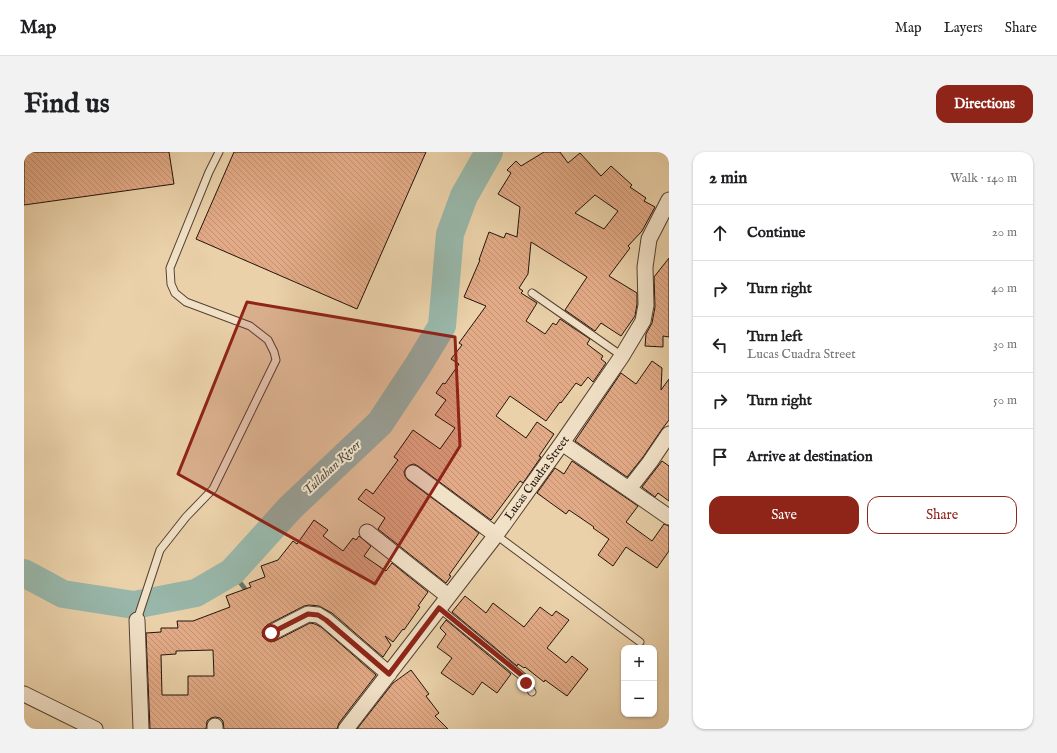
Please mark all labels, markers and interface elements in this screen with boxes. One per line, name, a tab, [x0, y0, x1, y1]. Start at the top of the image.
text: Map	[20, 16, 56, 40]
text: Map	[895, 19, 922, 37]
text: Layers	[944, 19, 983, 37]
text: Share	[1005, 19, 1037, 37]
button: Directions	[936, 85, 1033, 123]
text: Find us	[24, 87, 110, 122]
text: 2 min	[709, 168, 747, 189]
text: Walk · 140 m	[950, 170, 1017, 187]
icon: ahead	[709, 222, 731, 244]
text: Continue	[747, 223, 805, 242]
text: 20 m	[992, 224, 1017, 241]
icon: right	[709, 278, 731, 300]
text: Turn right	[747, 279, 812, 298]
text: 40 m	[991, 280, 1017, 297]
text: Turn left	[747, 327, 803, 346]
icon: left	[709, 334, 731, 356]
text: 30 m	[993, 336, 1017, 353]
text: Lucas Cuadra Street	[747, 346, 856, 363]
icon: right	[709, 390, 731, 412]
text: Turn right	[747, 391, 812, 410]
text: 50 m	[993, 392, 1017, 409]
street label: Lucas Cuadra Street	[501, 433, 573, 523]
water label: Tullahan River	[299, 436, 365, 499]
icon: arrive	[709, 446, 731, 468]
text: Arrive at destination	[747, 447, 873, 466]
button: Save	[709, 496, 859, 534]
button: Share	[867, 496, 1017, 534]
route start	[262, 624, 280, 642]
map controls	[621, 645, 657, 717]
button: +	[621, 645, 657, 681]
route end	[517, 674, 535, 692]
button: −	[621, 681, 657, 717]

